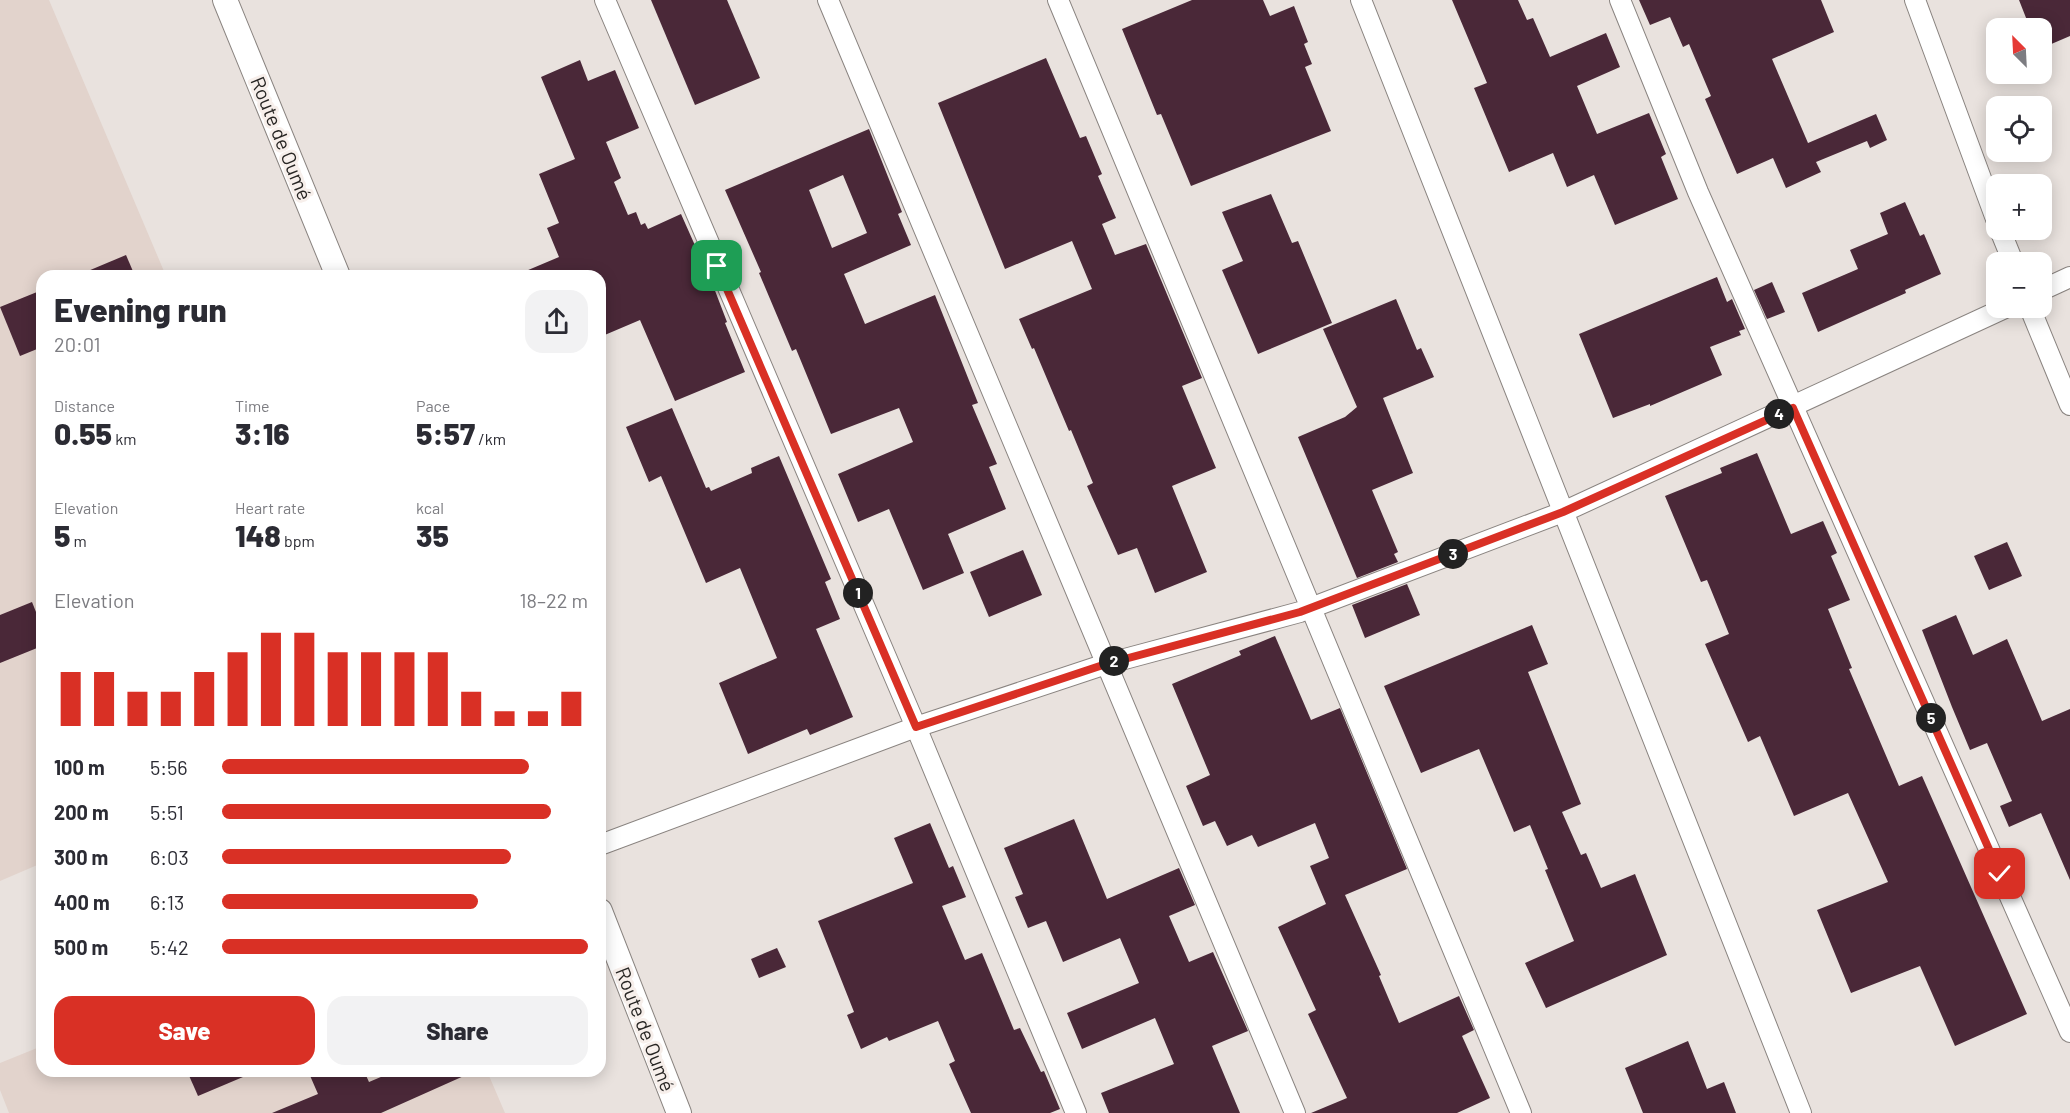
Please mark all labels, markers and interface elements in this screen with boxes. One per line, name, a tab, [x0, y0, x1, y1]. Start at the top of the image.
north arrow	[1986, 18, 2052, 84]
map controls	[1986, 18, 2052, 318]
street label: Route de Oumé	[246, 73, 318, 203]
button: locate	[1986, 96, 2052, 162]
button: +	[1986, 174, 2052, 240]
pin	[691, 240, 742, 291]
icon: arrive	[700, 249, 733, 282]
button: −	[1986, 252, 2052, 318]
text: Evening run	[54, 289, 227, 329]
button: share	[525, 290, 588, 353]
text: 20:01	[54, 332, 101, 356]
text: Distance	[54, 396, 115, 415]
text: Time	[235, 396, 270, 415]
text: Pace	[416, 396, 450, 415]
pin: 4	[1764, 399, 1794, 429]
text: 4	[1774, 404, 1784, 423]
text: 0.55	[54, 415, 112, 451]
text: 3:16	[235, 415, 290, 451]
text: 5:57	[416, 415, 475, 451]
text: km	[112, 429, 136, 448]
text: /km	[475, 429, 506, 448]
text: Elevation	[54, 498, 118, 517]
text: Heart rate	[235, 498, 305, 517]
text: kcal	[416, 498, 444, 517]
text: 5	[54, 517, 70, 553]
text: 148	[235, 517, 281, 553]
text: 35	[416, 517, 449, 553]
text: m	[70, 531, 87, 550]
text: bpm	[281, 531, 315, 550]
pin: 3	[1438, 539, 1468, 569]
text: 3	[1449, 544, 1457, 563]
pin: 1	[843, 578, 873, 608]
text: 1	[855, 583, 861, 602]
text: Elevation	[54, 588, 135, 612]
text: 18–22 m	[520, 588, 588, 612]
pin: 2	[1099, 646, 1129, 676]
text: 2	[1110, 651, 1118, 670]
pin: 5	[1916, 703, 1946, 733]
text: 5	[1927, 708, 1935, 727]
text: 100 m	[54, 755, 105, 779]
text: 5:56	[150, 755, 188, 779]
text: 200 m	[54, 800, 109, 824]
text: 5:51	[150, 800, 184, 824]
text: 300 m	[54, 845, 108, 869]
text: 6:03	[150, 845, 189, 869]
pin	[1974, 848, 2025, 899]
icon: check	[1983, 857, 2016, 890]
text: 400 m	[54, 890, 110, 914]
text: 6:13	[150, 890, 184, 914]
text: 500 m	[54, 935, 108, 959]
text: 5:42	[150, 935, 189, 959]
street label: Route de Oumé	[611, 963, 681, 1095]
button: Save	[54, 996, 315, 1065]
button: Share	[327, 996, 588, 1065]

